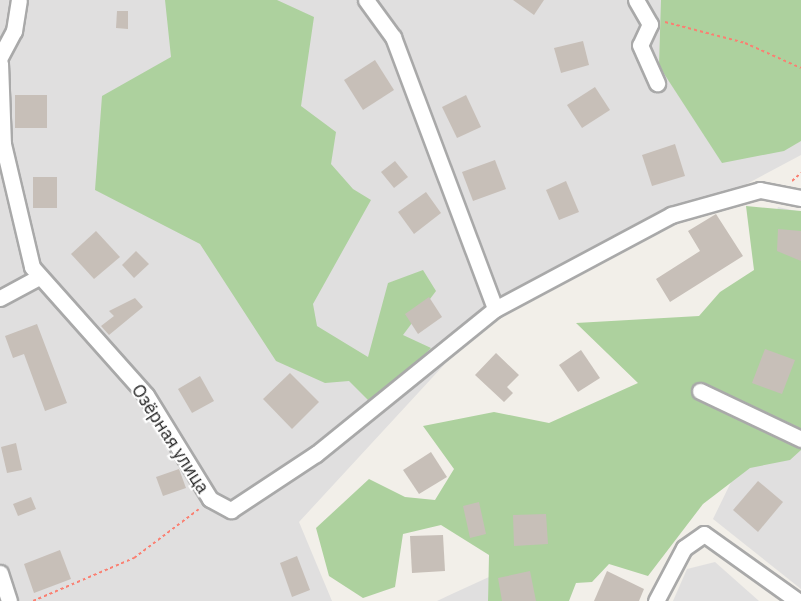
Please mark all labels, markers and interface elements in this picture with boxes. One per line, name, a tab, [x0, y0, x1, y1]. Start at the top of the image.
street label: Озёрная улица	[127, 380, 213, 498]

